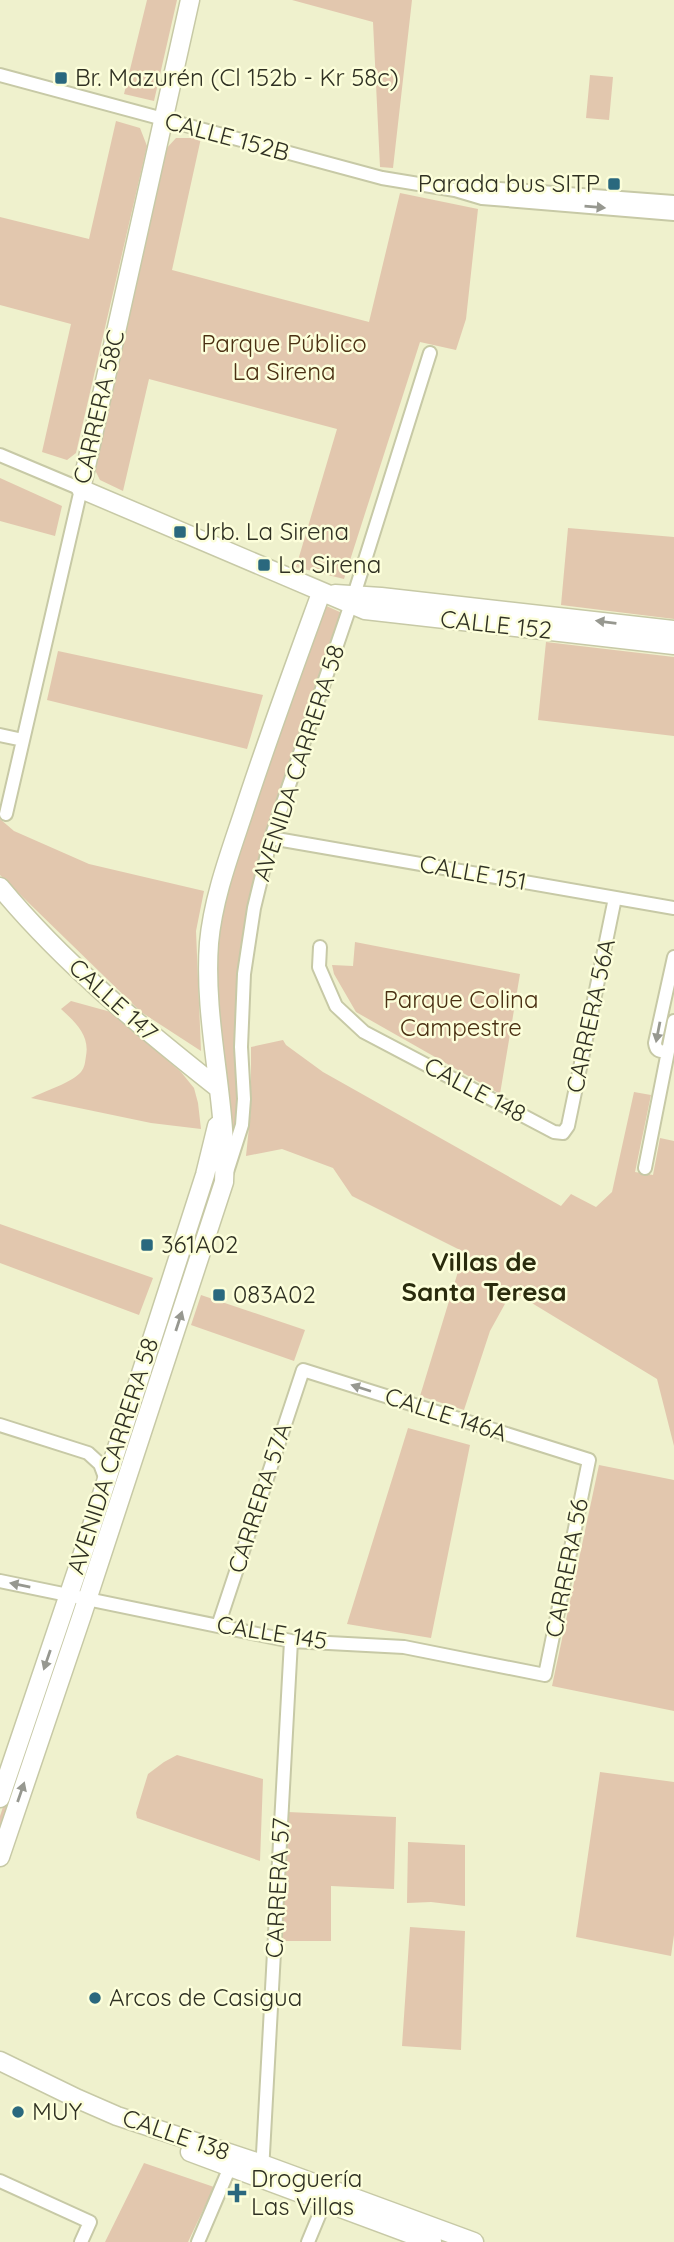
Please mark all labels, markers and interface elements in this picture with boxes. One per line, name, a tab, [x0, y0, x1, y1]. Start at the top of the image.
place label: Br. Mazurén (Cl 152b - Kr 58c)	[75, 62, 399, 92]
marker: Br. Mazurén (Cl 152b - Kr 58c)	[53, 70, 69, 86]
street label: CALLE 152B	[162, 105, 293, 167]
place label: Parada bus SITP	[418, 168, 600, 198]
marker: Parada bus SITP	[606, 176, 622, 192]
one-way arrow	[585, 202, 607, 213]
street label: CARRERA 58C	[66, 327, 130, 487]
park label: Parque Público La Sirena	[201, 328, 367, 386]
place label: Urb. La Sirena	[194, 516, 349, 546]
marker: Urb. La Sirena	[172, 524, 188, 540]
place label: La Sirena	[278, 549, 381, 579]
marker: La Sirena	[256, 557, 272, 573]
street label: CALLE 152	[439, 603, 553, 645]
one-way arrow	[595, 617, 617, 628]
street label: AVENIDA CARRERA 58	[246, 641, 350, 885]
street label: CALLE 151	[418, 848, 529, 896]
street label: CARRERA 56A	[559, 936, 621, 1096]
street label: CALLE 147	[63, 951, 164, 1047]
park label: Parque Colina Campestre	[384, 984, 539, 1042]
one-way arrow	[652, 1021, 663, 1043]
street label: CALLE 148	[419, 1050, 532, 1128]
place label: 361A02	[161, 1229, 238, 1259]
marker: 361A02	[139, 1237, 155, 1253]
district label: Villas de Santa Teresa	[401, 1245, 567, 1308]
place label: 083A02	[233, 1279, 316, 1309]
marker: 083A02	[211, 1287, 227, 1303]
one-way arrow	[174, 1310, 185, 1331]
street label: AVENIDA CARRERA 58	[60, 1334, 164, 1578]
street label: CALLE 146A	[382, 1380, 511, 1448]
one-way arrow	[350, 1382, 371, 1393]
street label: CARRERA 57A	[221, 1419, 297, 1577]
street label: CARRERA 56	[538, 1496, 594, 1640]
one-way arrow	[9, 1580, 31, 1591]
street label: CALLE 145	[215, 1608, 329, 1656]
one-way arrow	[41, 1649, 52, 1670]
one-way arrow	[16, 1781, 27, 1802]
street label: CARRERA 57	[258, 1817, 296, 1959]
place label: Arcos de Casigua	[109, 1982, 302, 2012]
marker: Arcos de Casigua	[87, 1990, 103, 2006]
place label: MUY	[32, 2096, 82, 2126]
street label: CALLE 138	[119, 2102, 234, 2166]
marker: MUY	[10, 2104, 26, 2120]
place label: Droguería Las Villas	[251, 2163, 362, 2221]
marker: Droguería Las Villas	[229, 2185, 245, 2201]

